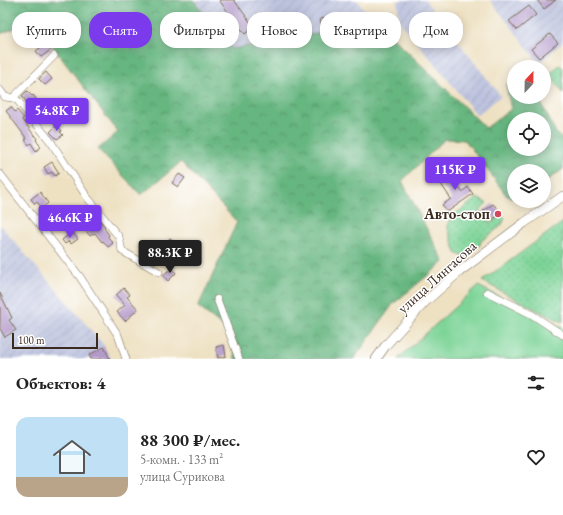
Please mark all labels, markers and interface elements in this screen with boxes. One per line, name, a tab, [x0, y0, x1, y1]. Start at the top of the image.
chip: Купить	[12, 12, 81, 48]
chip: Снять	[89, 12, 152, 48]
chip: Фильтры	[160, 12, 239, 48]
chip: Новое	[247, 12, 312, 48]
chip: Квартира	[320, 12, 401, 48]
chip: Дом	[409, 12, 463, 48]
north arrow	[507, 60, 551, 104]
map controls	[507, 60, 551, 208]
pin: 54.8K ₽	[20, 98, 94, 132]
text: 54.8K ₽	[35, 102, 79, 119]
button: locate	[507, 112, 551, 156]
pin: 115K ₽	[422, 157, 488, 191]
text: 115K ₽	[434, 161, 476, 178]
button: layers	[507, 164, 551, 208]
place label: Авто-стоп	[423, 204, 491, 223]
pin: 46.6K ₽	[33, 205, 107, 239]
text: 46.6K ₽	[48, 209, 92, 226]
marker: Авто-стоп	[493, 209, 503, 219]
street label: улица Лянгасова	[393, 236, 480, 317]
pin: 88.3K ₽	[133, 240, 207, 274]
text: 88.3K ₽	[148, 244, 192, 261]
scale bar	[12, 331, 98, 350]
text: 100 m	[18, 333, 45, 347]
text: Объектов: 4	[16, 372, 106, 394]
icon: filters	[525, 372, 547, 394]
text: 88 300 ₽/мес.	[140, 429, 240, 451]
icon: home	[48, 433, 96, 481]
icon: heart	[525, 446, 547, 468]
text: 5-комн. · 133 m²	[140, 451, 223, 468]
text: улица Сурикова	[140, 468, 225, 485]

